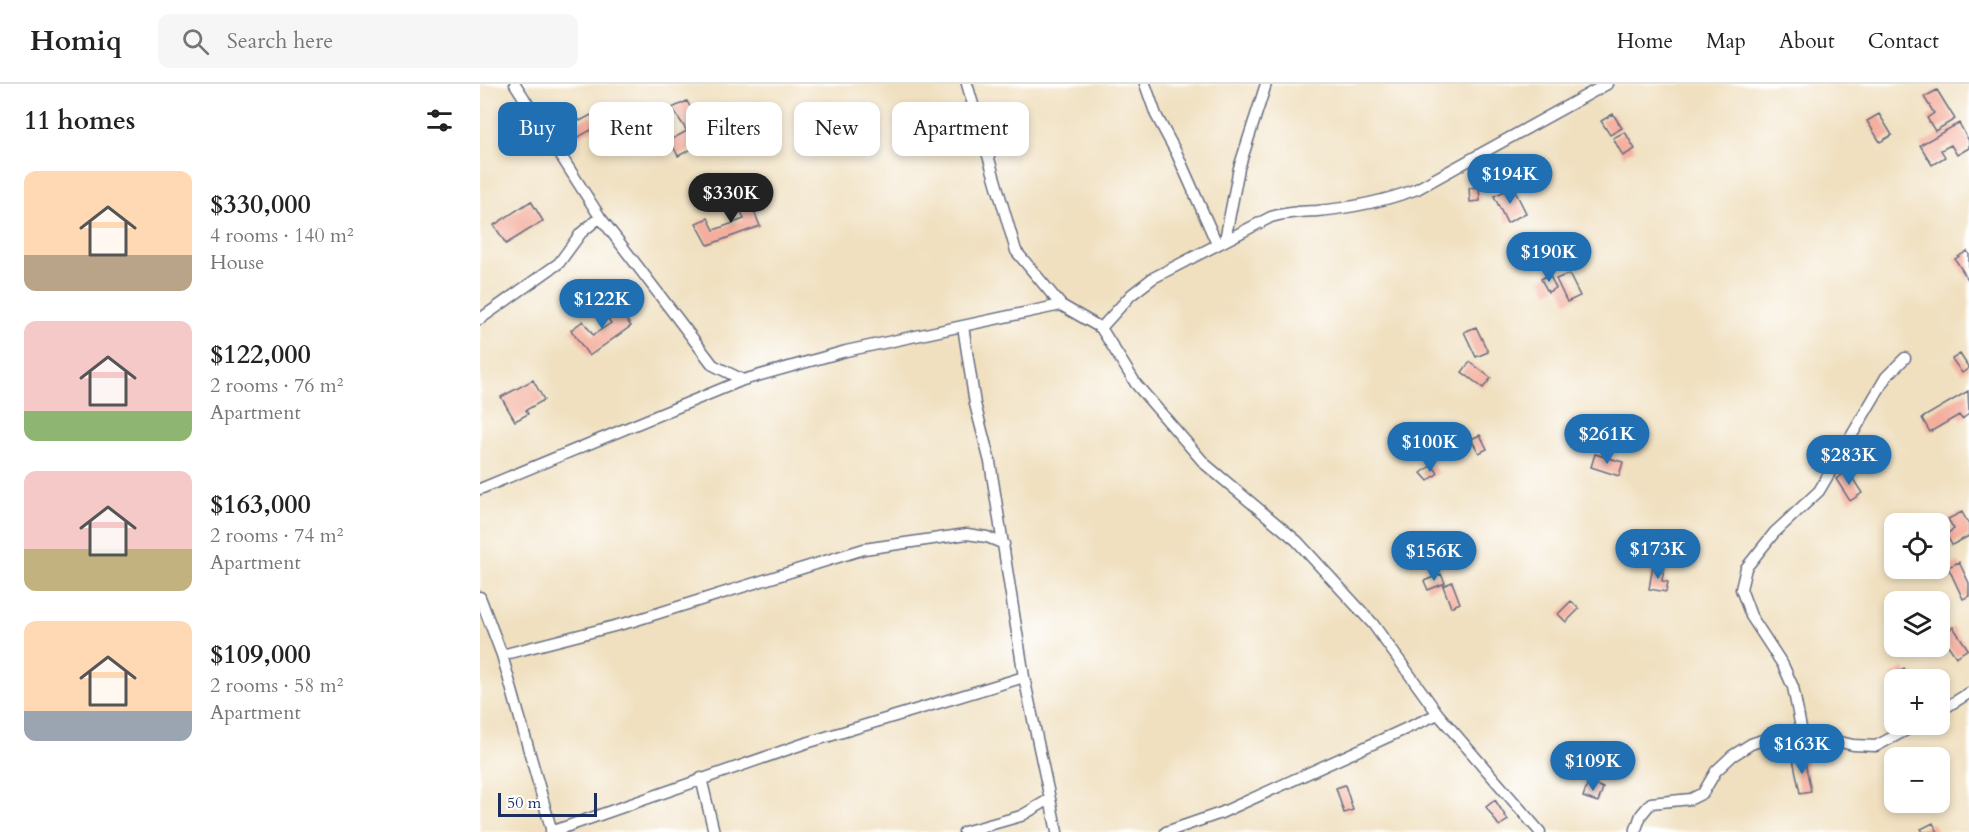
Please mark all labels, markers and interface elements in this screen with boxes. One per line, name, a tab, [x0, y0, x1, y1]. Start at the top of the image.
search box	[158, 14, 578, 68]
text: Homiq	[30, 22, 122, 60]
icon: search	[179, 25, 212, 58]
text: Search here	[227, 26, 333, 56]
text: Home	[1617, 27, 1673, 56]
text: Map	[1706, 27, 1746, 56]
text: About	[1779, 27, 1835, 56]
text: Contact	[1868, 27, 1939, 56]
chip: Buy	[498, 102, 577, 156]
chip: Rent	[589, 102, 674, 156]
chip: Filters	[686, 102, 782, 156]
chip: New	[794, 102, 880, 156]
chip: Apartment	[892, 102, 1029, 156]
text: 11 homes	[24, 103, 135, 138]
icon: filters	[423, 104, 456, 137]
pin: $194K	[1468, 154, 1552, 205]
text: $194K	[1481, 160, 1539, 187]
pin: $330K	[689, 173, 773, 224]
text: $330K	[702, 179, 760, 206]
text: $330,000	[210, 187, 311, 222]
icon: home	[72, 195, 144, 267]
text: 4 rooms · 140 m²	[210, 222, 354, 249]
pin: $190K	[1507, 232, 1591, 283]
text: $190K	[1520, 238, 1578, 265]
text: House	[210, 249, 264, 276]
pin: $122K	[560, 279, 644, 330]
text: $122K	[573, 285, 631, 312]
text: $122,000	[210, 337, 311, 372]
icon: home	[72, 345, 144, 417]
text: 2 rooms · 76 m²	[210, 372, 343, 399]
text: Apartment	[210, 399, 301, 426]
pin: $261K	[1565, 414, 1649, 465]
text: $261K	[1578, 420, 1636, 447]
pin: $100K	[1388, 422, 1472, 473]
text: $100K	[1401, 428, 1459, 455]
pin: $283K	[1807, 435, 1891, 486]
text: $283K	[1820, 441, 1878, 468]
text: $163,000	[210, 487, 311, 522]
icon: home	[72, 495, 144, 567]
map controls	[1884, 513, 1950, 813]
button: locate	[1884, 513, 1950, 579]
text: 2 rooms · 74 m²	[210, 522, 343, 549]
pin: $173K	[1616, 529, 1700, 580]
pin: $156K	[1392, 531, 1476, 582]
text: $173K	[1629, 535, 1687, 562]
text: $156K	[1405, 537, 1463, 564]
text: Apartment	[210, 549, 301, 576]
button: layers	[1884, 591, 1950, 657]
text: $109,000	[210, 637, 311, 672]
icon: home	[72, 645, 144, 717]
button: +	[1884, 669, 1950, 735]
text: 2 rooms · 58 m²	[210, 672, 343, 699]
text: Apartment	[210, 699, 301, 726]
pin: $163K	[1760, 724, 1844, 775]
text: $163K	[1773, 730, 1831, 757]
pin: $109K	[1551, 741, 1635, 792]
text: $109K	[1564, 747, 1622, 774]
button: −	[1884, 747, 1950, 813]
scale bar	[498, 790, 597, 818]
text: 50 m	[507, 792, 541, 814]

